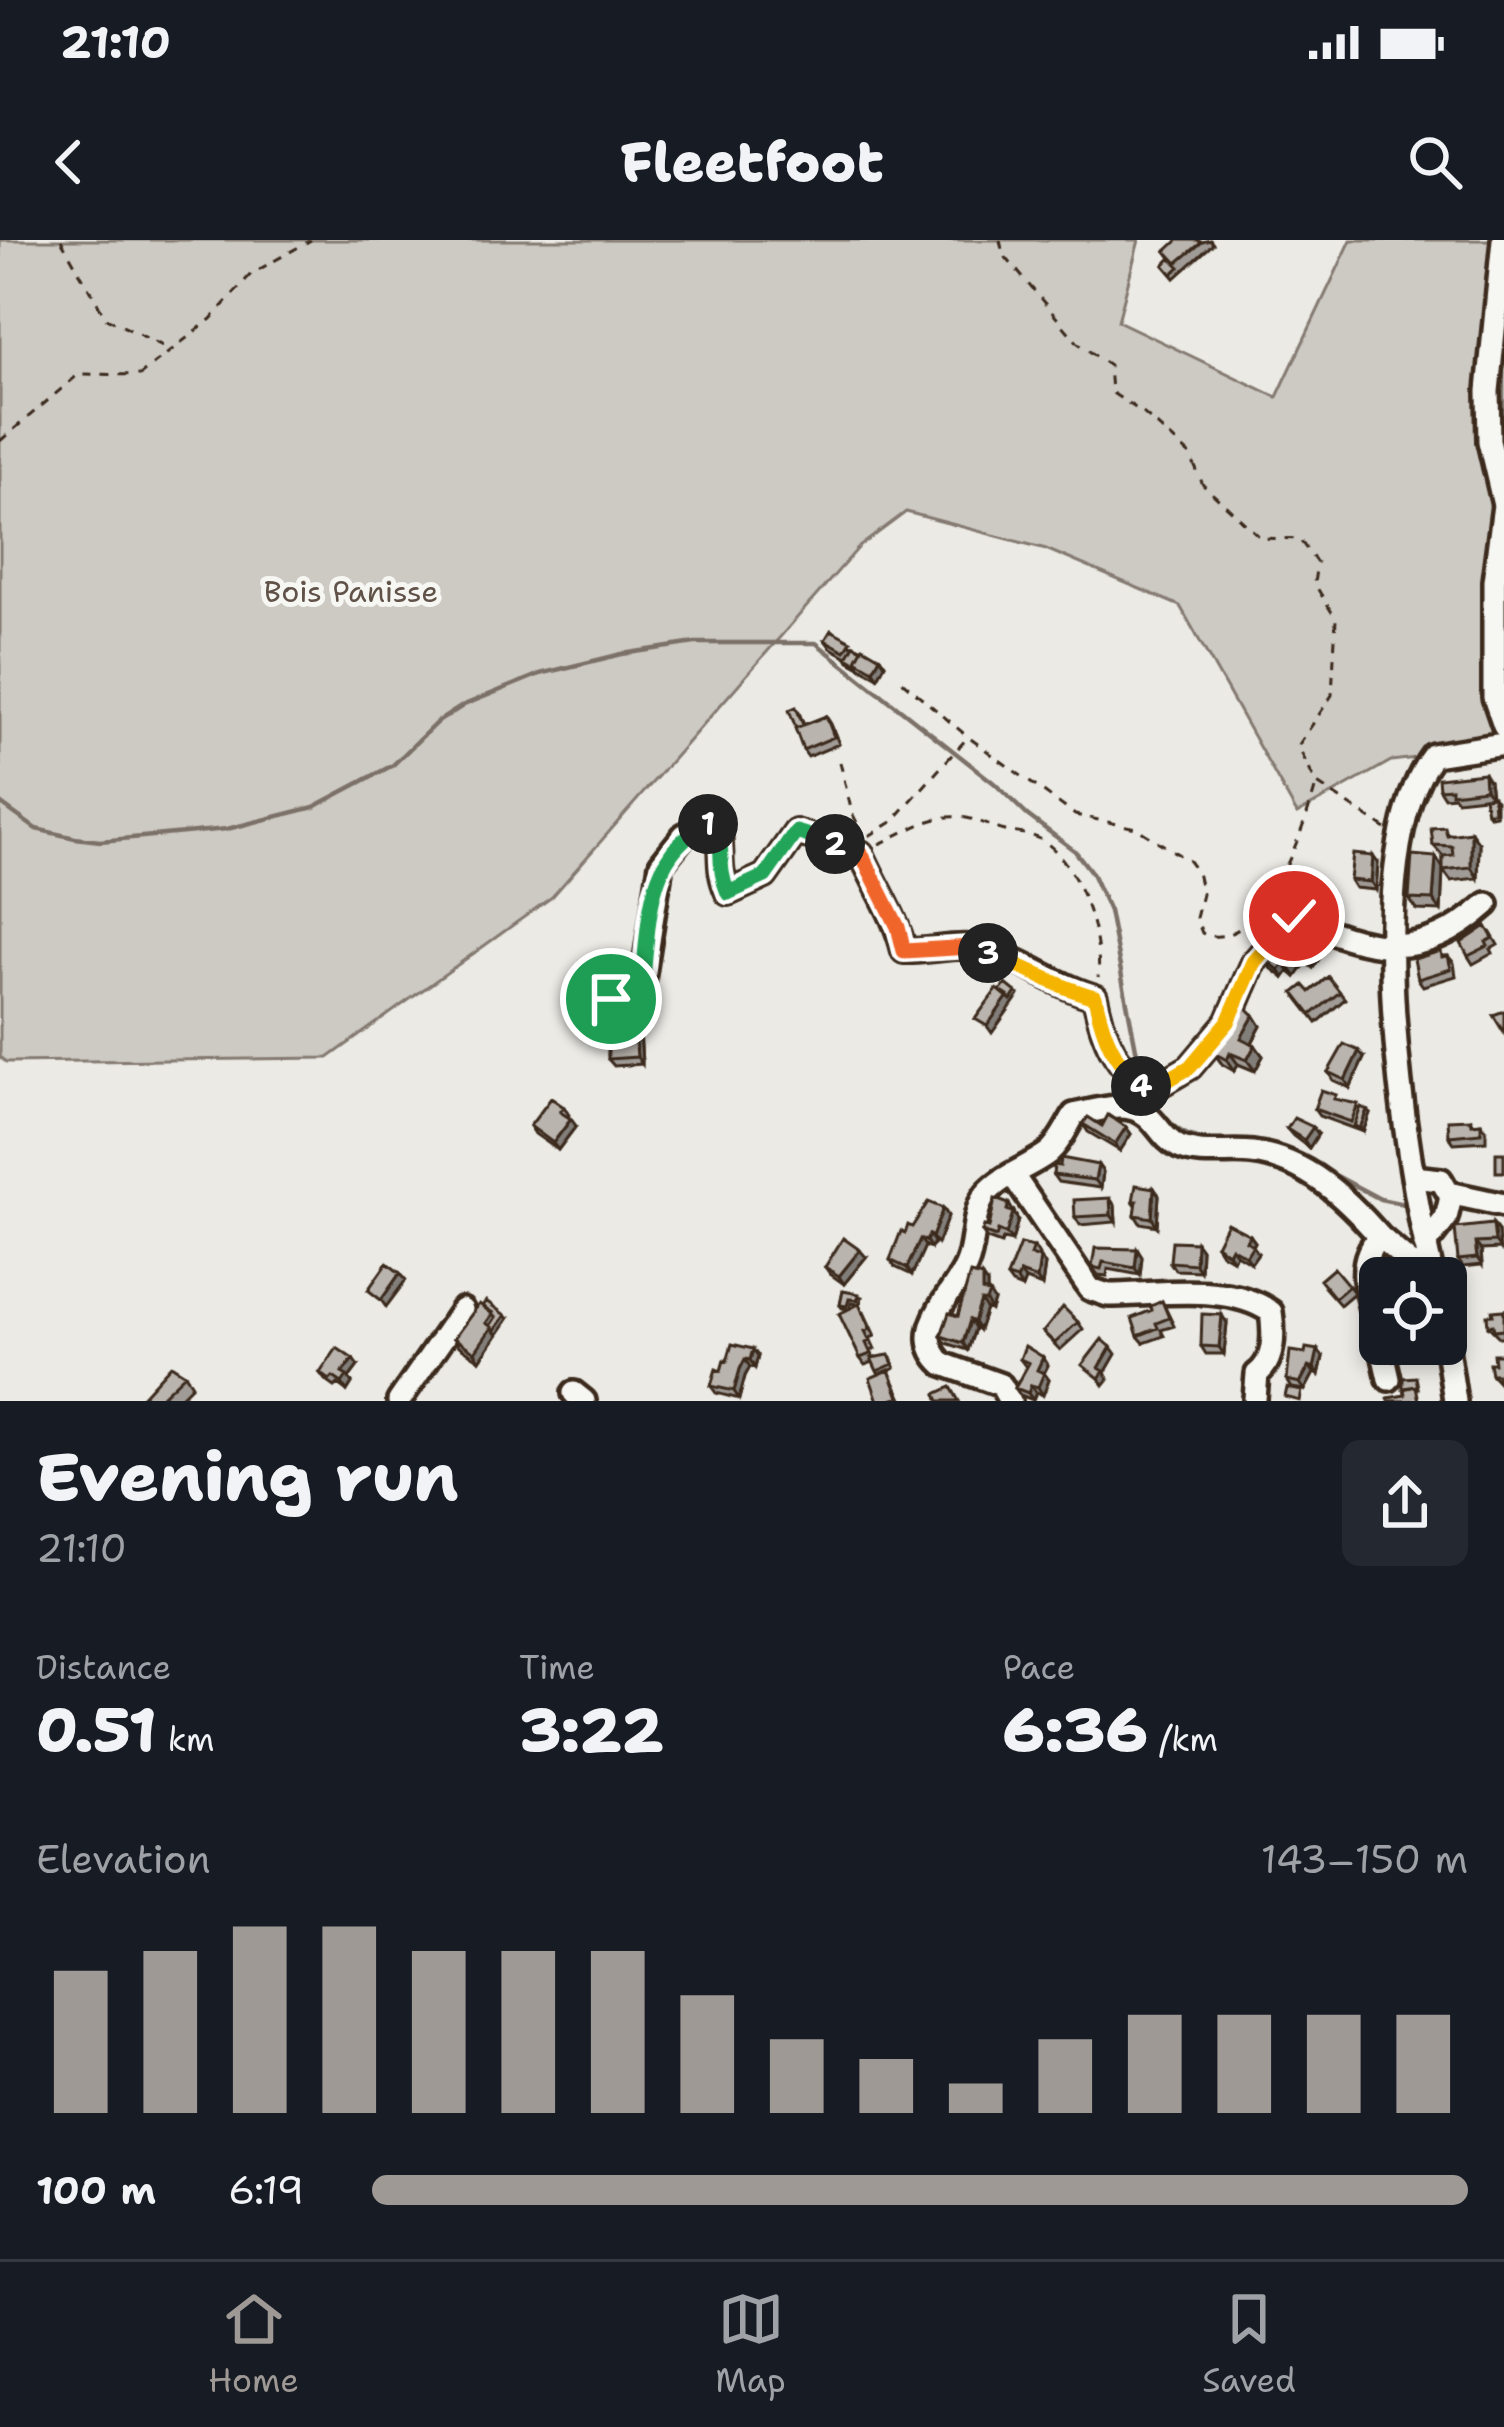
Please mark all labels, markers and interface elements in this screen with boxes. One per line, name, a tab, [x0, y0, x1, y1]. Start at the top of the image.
text: 21:10	[60, 12, 171, 72]
text: Fleetfoot	[620, 126, 884, 198]
icon: back	[36, 129, 102, 195]
icon: search	[1402, 129, 1468, 195]
park label: Bois Panisse	[264, 571, 438, 612]
pin: 1	[678, 794, 738, 854]
text: 1	[700, 801, 716, 846]
pin: 2	[805, 814, 865, 874]
text: 2	[823, 821, 847, 866]
pin	[1243, 865, 1345, 967]
icon: check	[1261, 883, 1327, 949]
pin: 3	[958, 923, 1018, 983]
text: 3	[976, 930, 1000, 975]
pin	[560, 948, 662, 1050]
icon: arrive	[578, 966, 644, 1032]
pin: 4	[1111, 1056, 1171, 1116]
text: 4	[1129, 1063, 1153, 1108]
map controls	[1359, 1257, 1467, 1365]
button: locate	[1359, 1257, 1467, 1365]
text: Evening run	[36, 1433, 459, 1521]
button: share	[1342, 1440, 1468, 1566]
text: 21:10	[36, 1522, 127, 1574]
text: Distance	[36, 1645, 171, 1690]
text: Time	[519, 1645, 595, 1690]
text: Pace	[1003, 1645, 1075, 1690]
text: 0.51	[36, 1690, 156, 1770]
text: 3:22	[519, 1690, 663, 1770]
text: 6:36	[1003, 1690, 1148, 1770]
text: km	[156, 1717, 214, 1762]
text: /km	[1148, 1717, 1218, 1762]
text: Elevation	[36, 1833, 211, 1885]
text: 143–150 m	[1261, 1833, 1468, 1885]
text: 100 m	[36, 2164, 156, 2216]
text: 6:19	[228, 2164, 304, 2216]
tab: Home	[208, 2286, 299, 2403]
tab: Map	[715, 2286, 786, 2403]
tab: Saved	[1202, 2286, 1296, 2403]

